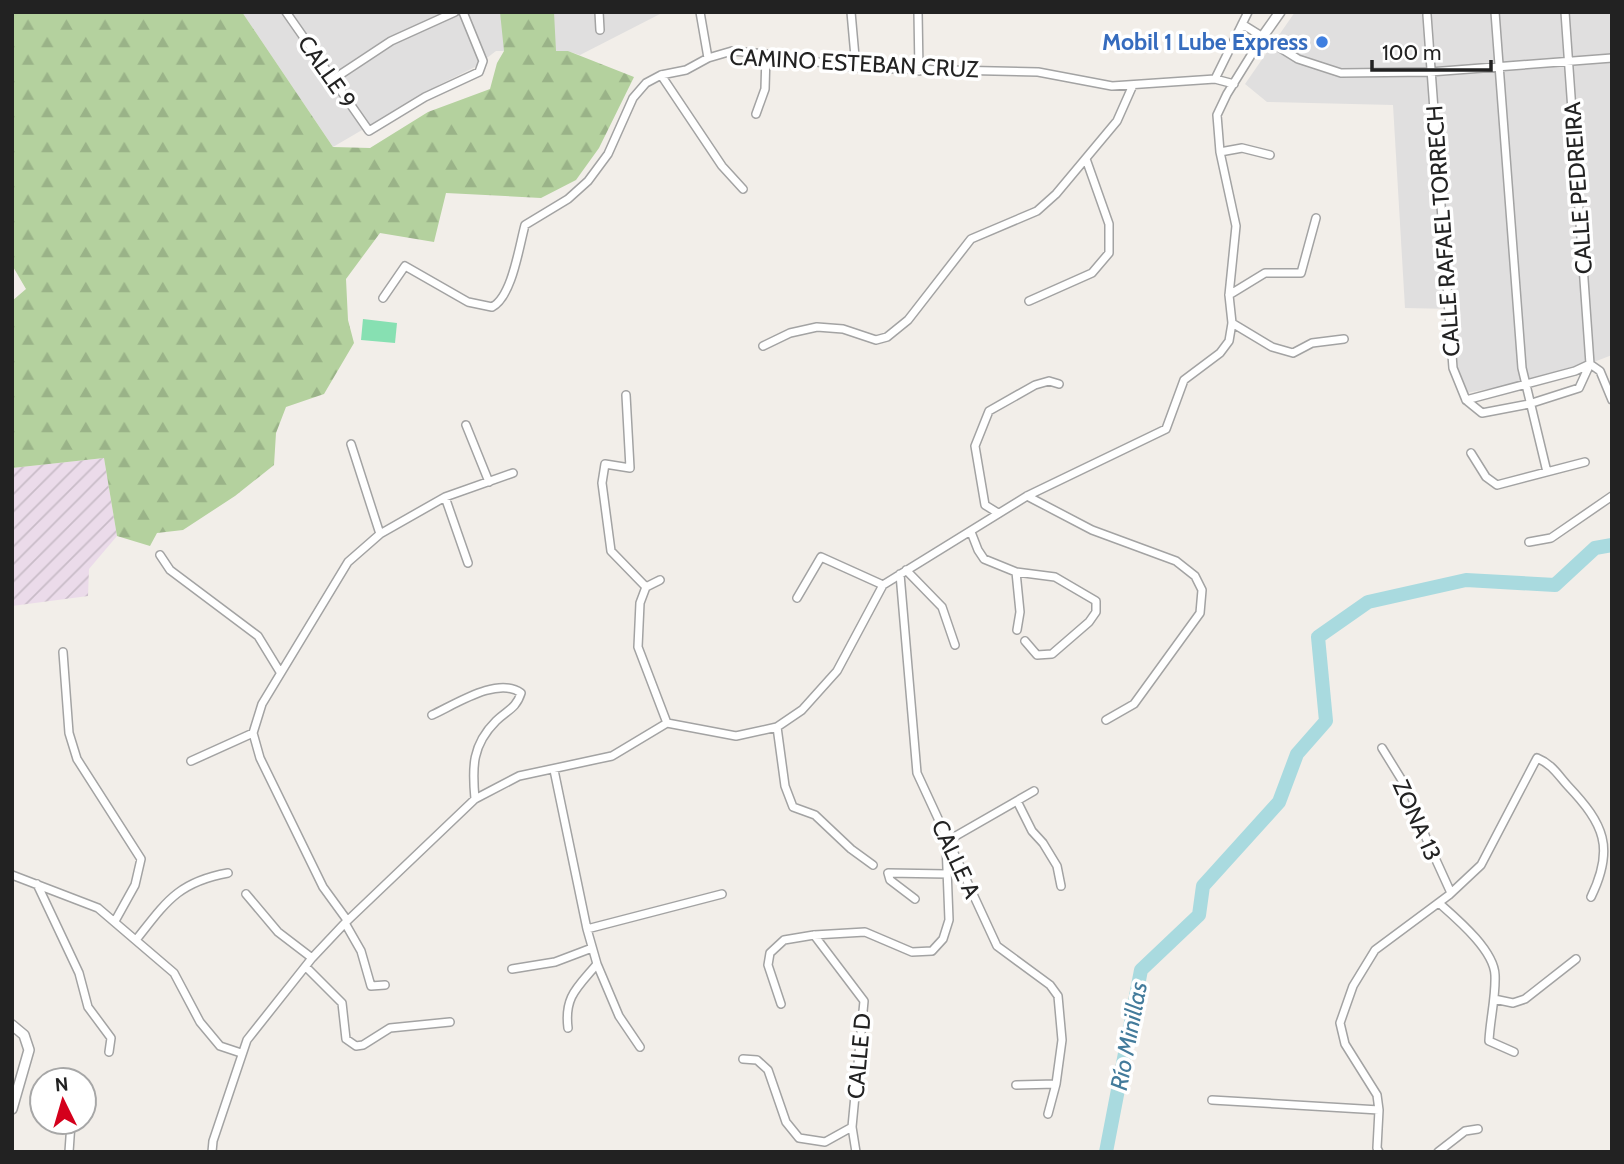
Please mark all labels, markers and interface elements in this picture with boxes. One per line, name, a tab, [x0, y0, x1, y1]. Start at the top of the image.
place label: Mobil 1 Lube Express	[1102, 28, 1308, 56]
scale bar	[1372, 28, 1491, 72]
street label: CALLE 9	[292, 30, 362, 114]
marker: Mobil 1 Lube Express	[1314, 34, 1330, 50]
text: 100 m	[1382, 40, 1441, 65]
street label: CAMINO ESTEBAN CRUZ	[729, 42, 980, 84]
street label: CALLE PEDREIRA	[1558, 101, 1598, 275]
street label: CALLE RAFAEL TORRECH	[1420, 104, 1466, 358]
street label: ZONA 13	[1387, 775, 1447, 865]
street label: CALLE A	[926, 815, 986, 903]
water label: Río Minillas	[1104, 979, 1153, 1093]
street label: CALLE D	[841, 1012, 877, 1100]
north arrow	[28, 1066, 98, 1136]
text: N	[54, 1073, 69, 1097]

